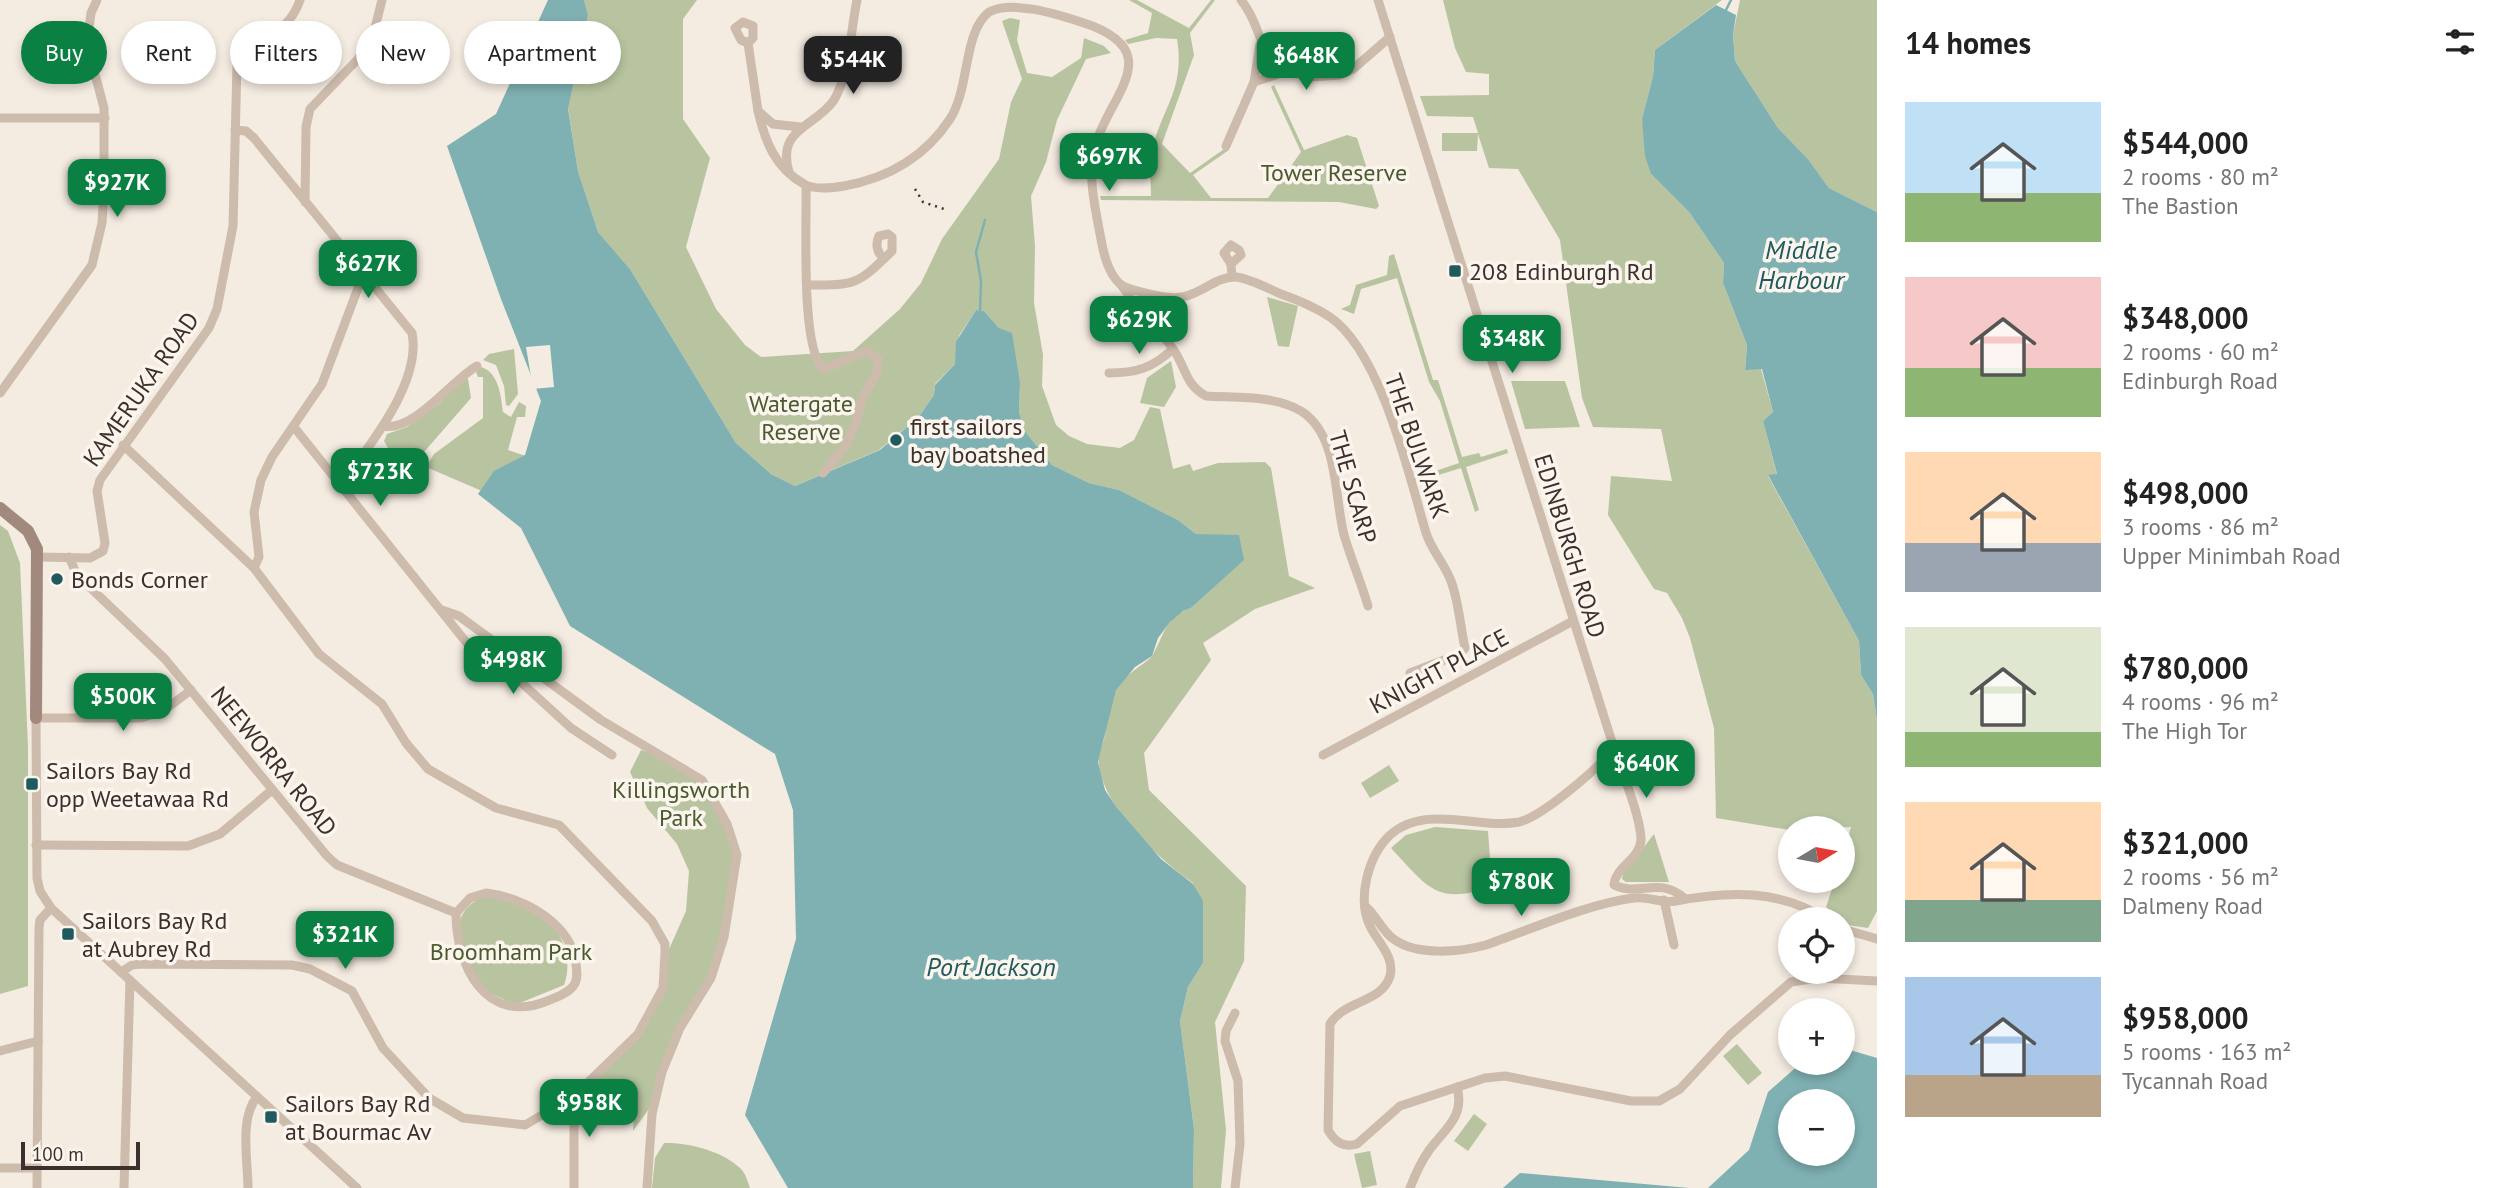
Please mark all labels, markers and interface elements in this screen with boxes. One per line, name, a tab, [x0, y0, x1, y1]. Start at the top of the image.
chip: Buy	[21, 21, 107, 84]
chip: Rent	[121, 21, 216, 84]
chip: Filters	[230, 21, 342, 84]
chip: New	[356, 21, 450, 84]
chip: Apartment	[464, 21, 621, 84]
text: 14 homes	[1905, 23, 2031, 62]
icon: filters	[2441, 23, 2479, 61]
pin: $648K	[1257, 32, 1355, 92]
pin: $544K	[804, 36, 902, 96]
text: $648K	[1273, 40, 1339, 69]
text: $544K	[820, 44, 886, 73]
text: $544,000	[2122, 123, 2249, 162]
icon: home	[1961, 130, 2045, 214]
pin: $697K	[1060, 134, 1158, 193]
text: $697K	[1076, 141, 1142, 170]
park label: Tower Reserve	[1261, 157, 1407, 188]
pin: $927K	[68, 160, 166, 219]
text: 2 rooms · 80 m²	[2122, 162, 2279, 191]
text: $927K	[84, 167, 150, 196]
text: The Bastion	[2122, 191, 2239, 220]
water label: Middle Harbour	[1758, 233, 1846, 296]
pin: $627K	[319, 240, 417, 300]
text: $627K	[335, 248, 401, 277]
place label: 208 Edinburgh Rd	[1469, 256, 1654, 287]
marker: 208 Edinburgh Rd	[1447, 263, 1463, 279]
pin: $629K	[1090, 296, 1188, 356]
text: $348,000	[2122, 298, 2249, 337]
text: $629K	[1106, 304, 1172, 333]
icon: home	[1961, 305, 2045, 389]
street label: KAMERUKA ROAD	[76, 306, 206, 472]
pin: $348K	[1463, 316, 1561, 375]
text: $348K	[1479, 323, 1545, 352]
text: 2 rooms · 60 m²	[2122, 337, 2279, 366]
text: Edinburgh Road	[2122, 366, 2278, 395]
street label: THE BULWARK	[1378, 369, 1456, 523]
park label: Watergate Reserve	[749, 388, 853, 447]
place label: first sailors bay boatshed	[910, 411, 1046, 470]
street label: THE SCARP	[1322, 427, 1384, 547]
marker: first sailors bay boatshed	[888, 432, 904, 448]
pin: $723K	[331, 448, 429, 508]
street label: EDINBURGH ROAD	[1527, 450, 1613, 642]
text: $723K	[347, 456, 413, 485]
text: $498,000	[2122, 473, 2249, 512]
icon: home	[1961, 480, 2045, 564]
text: 3 rooms · 86 m²	[2122, 512, 2279, 541]
text: Upper Minimbah Road	[2122, 541, 2341, 570]
place label: Bonds Corner	[71, 564, 208, 595]
marker: Bonds Corner	[49, 571, 65, 587]
street label: KNIGHT PLACE	[1364, 621, 1514, 721]
pin: $498K	[464, 636, 562, 696]
text: $498K	[480, 644, 546, 673]
text: $780,000	[2122, 648, 2249, 687]
icon: home	[1961, 655, 2045, 739]
pin: $500K	[74, 674, 172, 733]
street label: NEEWORRA ROAD	[204, 680, 344, 842]
text: $500K	[90, 681, 156, 710]
text: 4 rooms · 96 m²	[2122, 687, 2279, 716]
text: The High Tor	[2122, 716, 2247, 745]
pin: $640K	[1597, 740, 1695, 800]
text: $640K	[1613, 748, 1679, 777]
place label: Sailors Bay Rd opp Weetawaa Rd	[46, 755, 229, 814]
park label: Killingsworth Park	[612, 774, 750, 833]
marker: Sailors Bay Rd opp Weetawaa Rd	[24, 776, 40, 792]
north arrow	[1778, 816, 1855, 892]
map controls	[1778, 816, 1855, 1166]
text: $321,000	[2122, 823, 2249, 862]
icon: home	[1961, 830, 2045, 914]
pin: $780K	[1472, 858, 1570, 918]
text: 2 rooms · 56 m²	[2122, 862, 2279, 891]
text: $780K	[1488, 866, 1554, 895]
text: Dalmeny Road	[2122, 891, 2263, 920]
place label: Sailors Bay Rd at Aubrey Rd	[82, 905, 227, 964]
button: locate	[1778, 907, 1855, 984]
pin: $321K	[296, 912, 394, 971]
text: $321K	[312, 919, 378, 948]
marker: Sailors Bay Rd at Aubrey Rd	[60, 926, 76, 942]
park label: Broomham Park	[430, 936, 593, 967]
water label: Port Jackson	[926, 950, 1056, 983]
button: +	[1778, 998, 1855, 1075]
text: $958,000	[2122, 998, 2249, 1037]
icon: home	[1961, 1005, 2045, 1089]
text: 5 rooms · 163 m²	[2122, 1037, 2291, 1066]
text: Tycannah Road	[2122, 1066, 2268, 1095]
pin: $958K	[540, 1080, 638, 1139]
text: $958K	[556, 1087, 622, 1116]
place label: Sailors Bay Rd at Bourmac Av	[285, 1088, 432, 1147]
button: −	[1778, 1089, 1855, 1166]
marker: Sailors Bay Rd at Bourmac Av	[263, 1109, 279, 1125]
scale bar	[21, 1139, 140, 1171]
text: 100 m	[32, 1142, 84, 1166]

